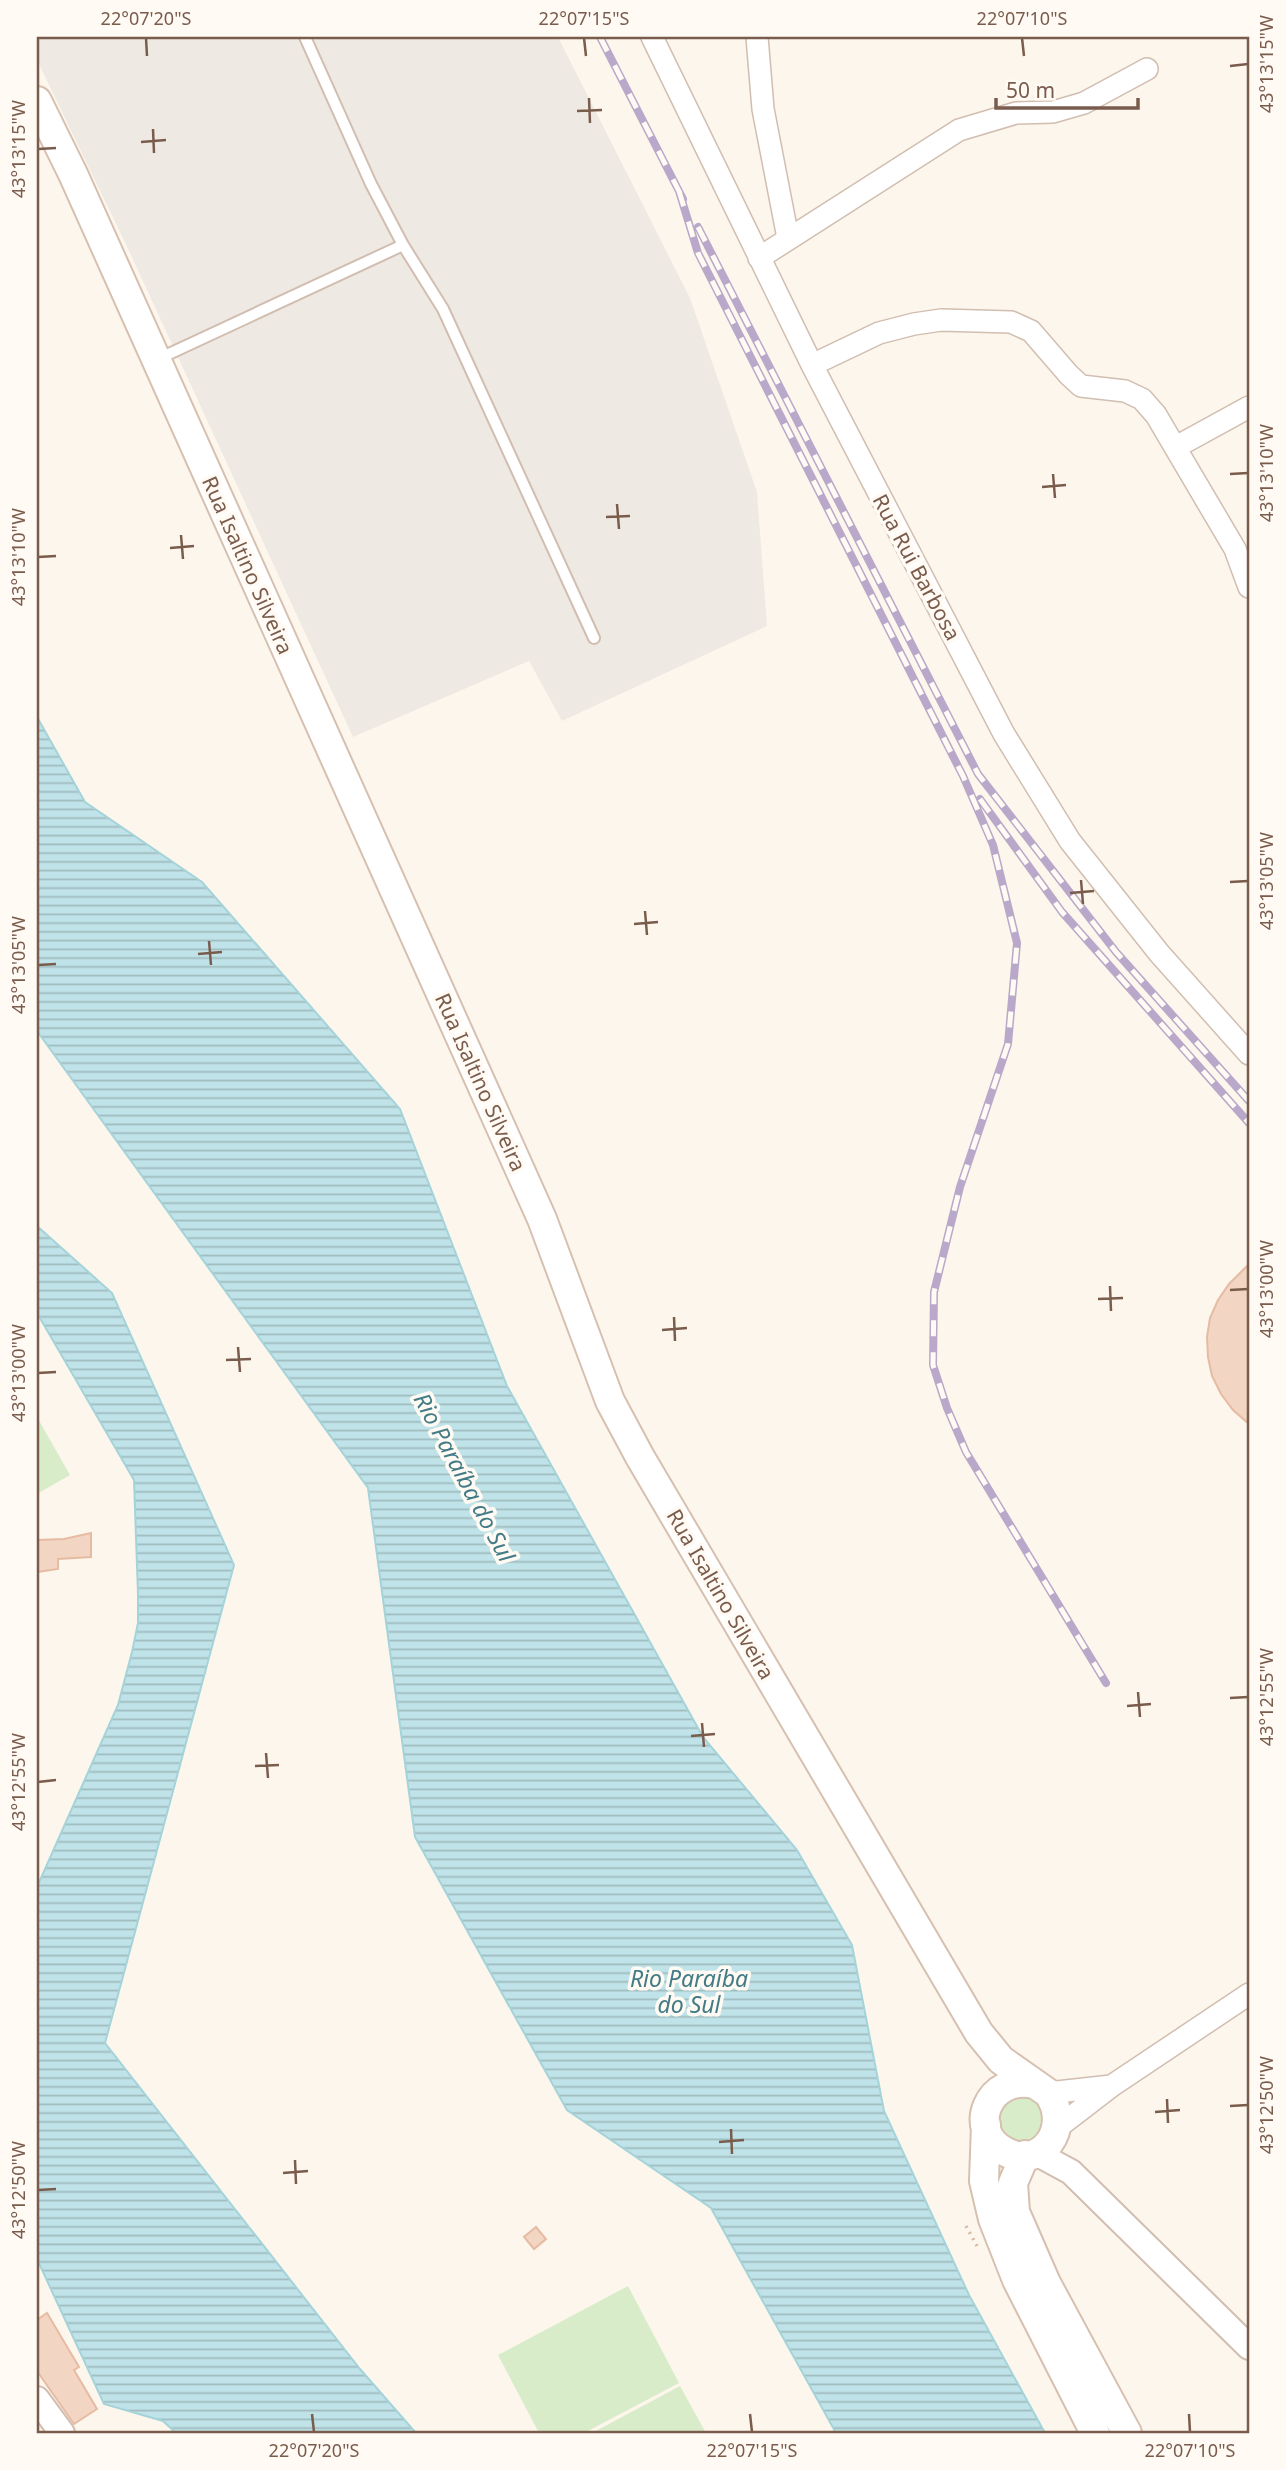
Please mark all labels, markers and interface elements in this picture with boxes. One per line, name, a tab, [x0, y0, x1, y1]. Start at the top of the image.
text: 22°07'20"S	[101, 6, 191, 30]
text: 22°07'15"S	[539, 6, 629, 30]
text: 22°07'10"S	[977, 6, 1067, 30]
text: 43°13'15"W	[1254, 15, 1278, 113]
scale bar	[996, 66, 1137, 110]
text: 50 m	[1006, 76, 1055, 104]
text: 43°13'15"W	[6, 100, 30, 198]
text: 43°13'10"W	[1254, 424, 1278, 522]
street label: Rua Isaltino Silveira	[196, 472, 300, 658]
street label: Rua Rui Barbosa	[867, 489, 967, 645]
text: 43°13'10"W	[6, 508, 30, 606]
text: 43°13'05"W	[1254, 832, 1278, 930]
text: 43°13'05"W	[6, 916, 30, 1014]
street label: Rua Isaltino Silveira	[429, 989, 533, 1175]
text: 43°13'00"W	[1254, 1240, 1278, 1338]
text: 43°13'00"W	[6, 1324, 30, 1422]
water label: Rio Paraíba do Sul	[407, 1387, 524, 1568]
street label: Rua Isaltino Silveira	[661, 1504, 781, 1684]
text: 43°12'55"W	[1254, 1648, 1278, 1746]
text: 43°12'55"W	[6, 1733, 30, 1831]
water label: Rio Paraíba do Sul	[630, 1962, 748, 2020]
text: 43°12'50"W	[1254, 2056, 1278, 2154]
text: 43°12'50"W	[6, 2141, 30, 2239]
text: 22°07'20"S	[269, 2438, 359, 2462]
text: 22°07'15"S	[707, 2438, 797, 2462]
text: 22°07'10"S	[1145, 2438, 1235, 2462]

